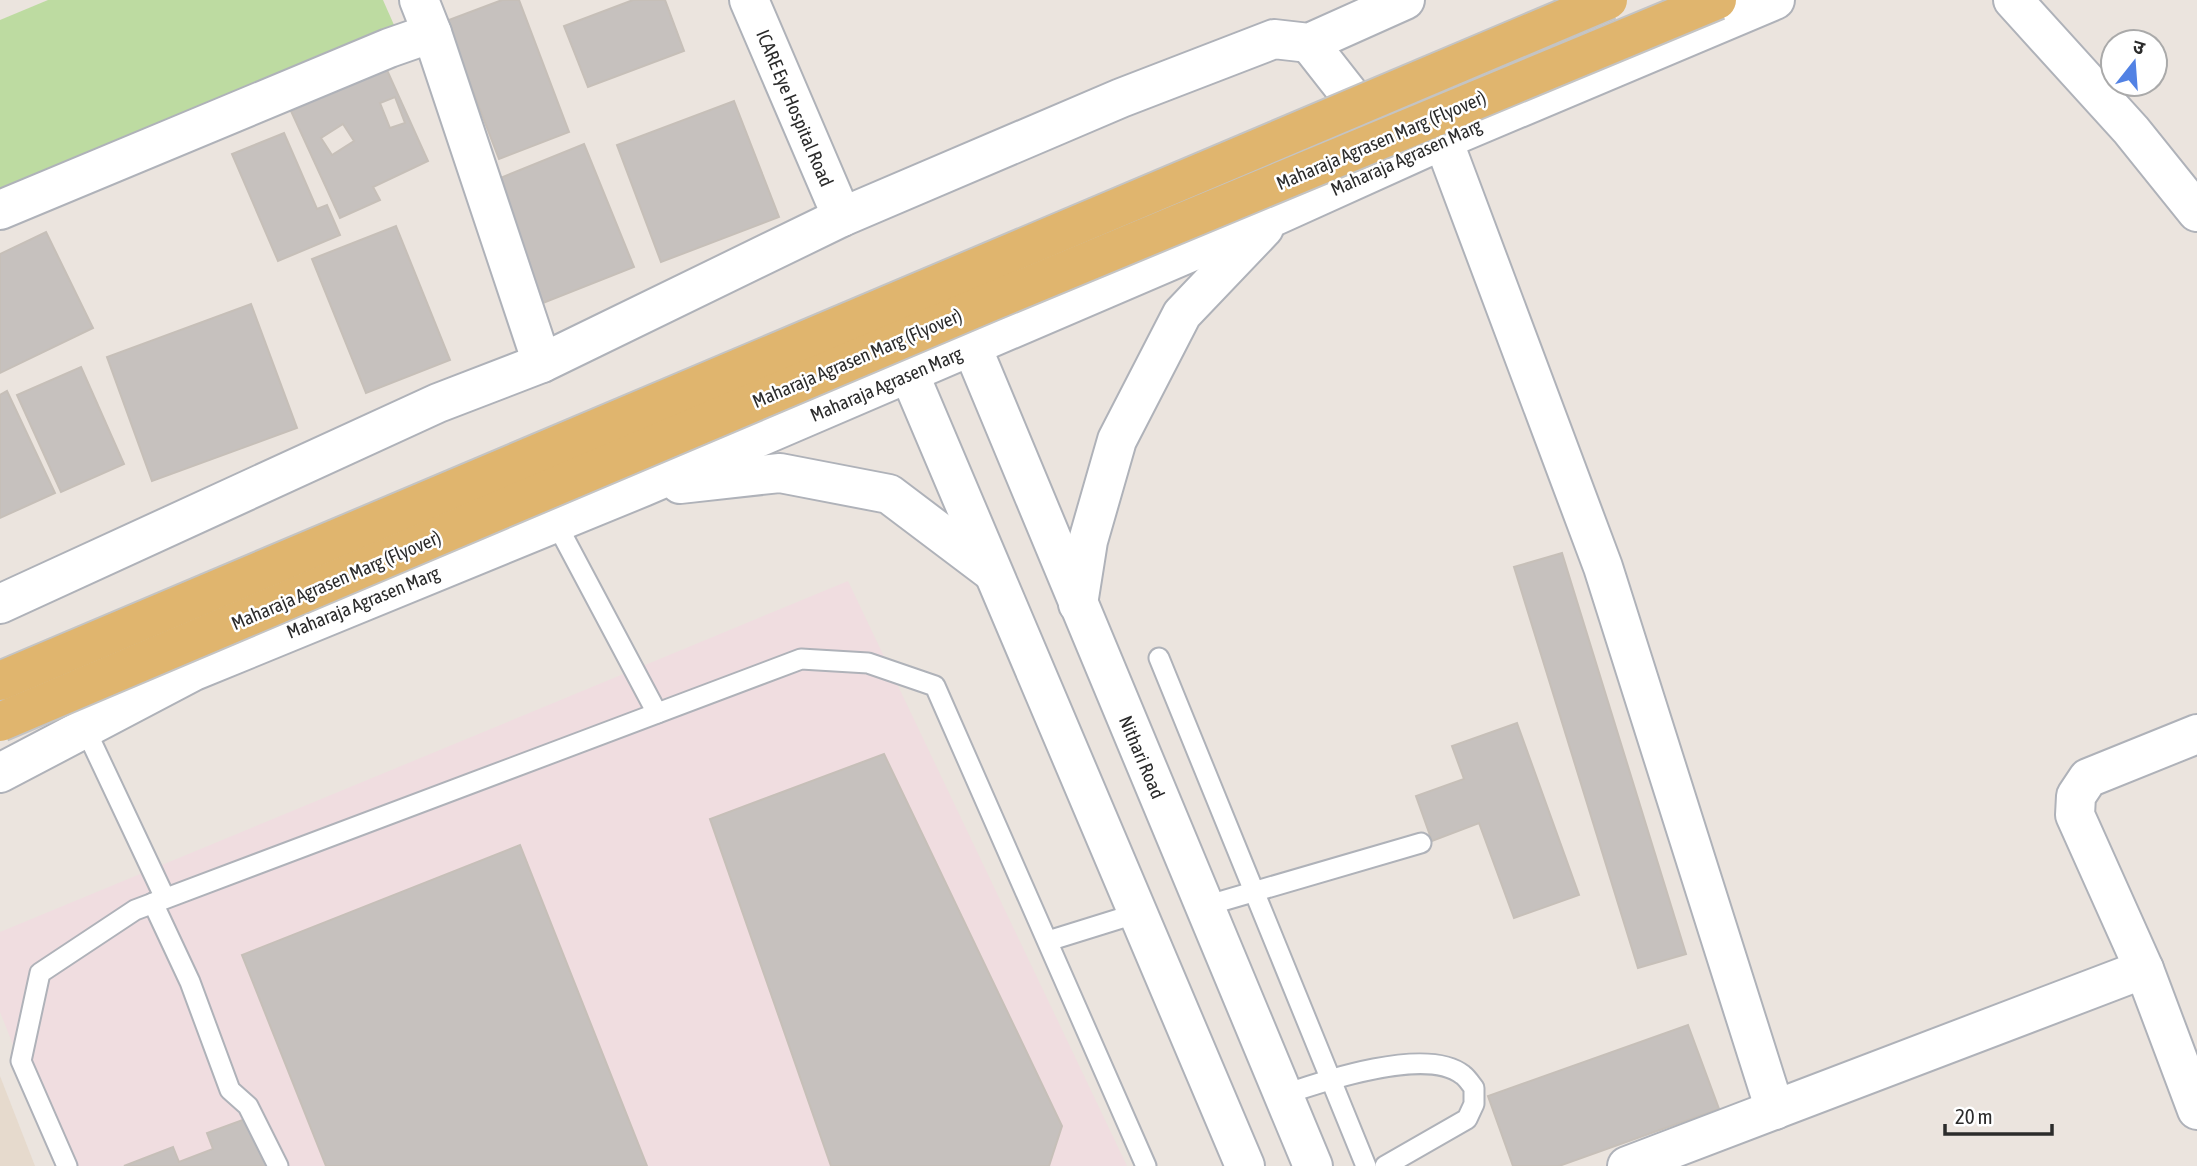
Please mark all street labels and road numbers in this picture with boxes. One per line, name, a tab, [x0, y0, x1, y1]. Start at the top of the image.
street label: ICARE Eye Hospital Road	[752, 26, 838, 190]
street label: Maharaja Agrasen Marg (Flyover)	[1273, 85, 1489, 195]
street label: Maharaja Agrasen Marg	[1327, 113, 1485, 201]
street label: Maharaja Agrasen Marg (Flyover)	[749, 303, 965, 413]
street label: Maharaja Agrasen Marg	[807, 342, 965, 426]
street label: Maharaja Agrasen Marg (Flyover)	[228, 525, 444, 635]
street label: Maharaja Agrasen Marg	[283, 561, 443, 643]
street label: Nithari Road	[1115, 712, 1169, 802]

